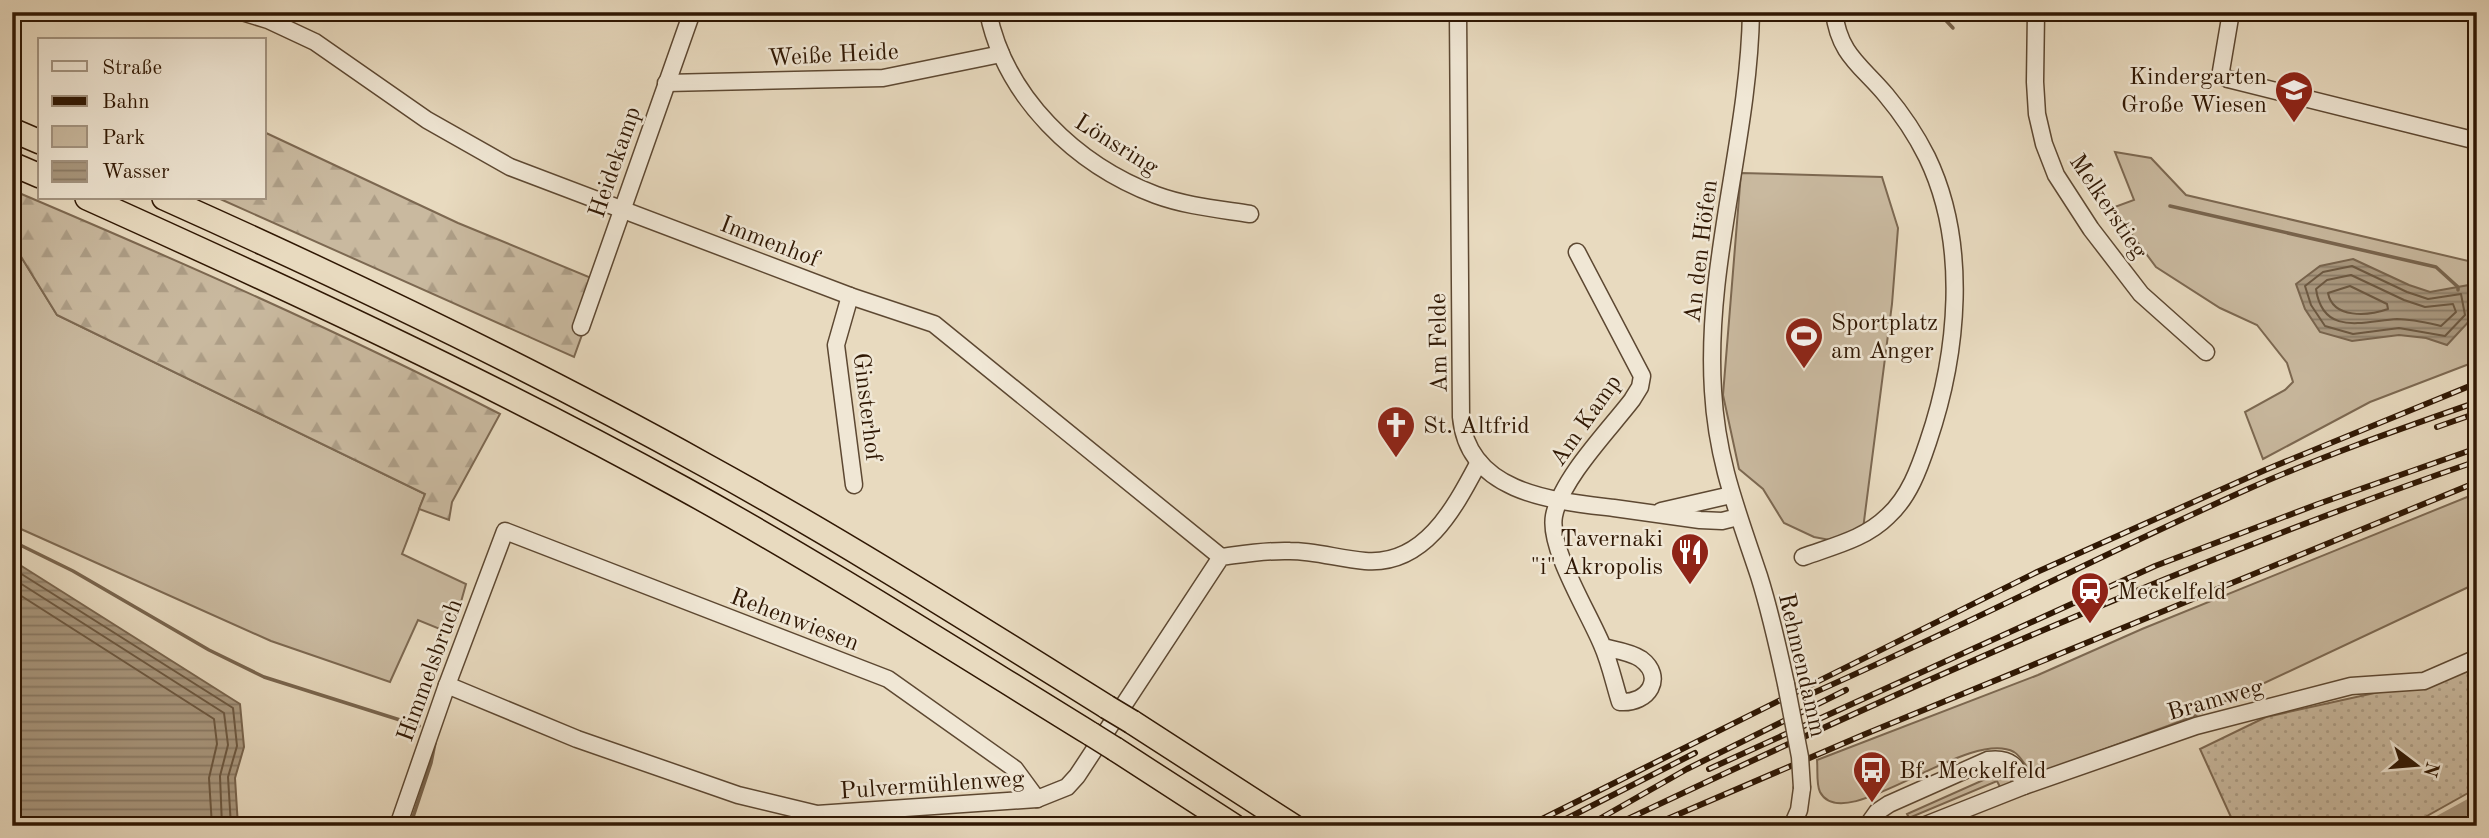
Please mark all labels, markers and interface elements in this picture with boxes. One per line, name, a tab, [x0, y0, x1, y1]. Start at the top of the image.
legend	[38, 38, 266, 200]
street label: Weiße Heide	[767, 41, 899, 71]
text: Straße	[102, 58, 162, 79]
place label: Kindergarten Große Wiesen	[2121, 66, 2267, 118]
school or university icon: Kindergarten Große Wiesen	[2273, 69, 2315, 124]
text: Bahn	[102, 92, 150, 113]
street label: Heidekamp	[586, 104, 646, 221]
street label: Lönsring	[1070, 111, 1162, 181]
text: Park	[102, 128, 145, 149]
street label: Melkerstieg	[2064, 151, 2151, 264]
text: Wasser	[102, 162, 170, 183]
street label: An den Höfen	[1681, 178, 1723, 324]
street label: Immenhof	[716, 213, 823, 273]
street label: Am Felde	[1427, 293, 1453, 393]
place label: Sportplatz am Anger	[1831, 312, 1938, 364]
sports icon: Sportplatz am Anger	[1783, 315, 1825, 370]
street label: Ginsterhof	[847, 352, 885, 464]
street label: Am Kamp	[1547, 371, 1627, 471]
church icon: St. Altfrid	[1375, 404, 1417, 459]
place label: St. Altfrid	[1423, 415, 1530, 439]
place label: Tavernaki "i" Akropolis	[1531, 528, 1663, 580]
restaurant icon: Tavernaki "i" Akropolis	[1669, 531, 1711, 586]
station icon: Meckelfeld	[2069, 570, 2111, 625]
place label: Meckelfeld	[2117, 581, 2227, 605]
street label: Rehenwiesen	[727, 585, 862, 656]
street label: Rehmendamm	[1773, 591, 1829, 740]
street label: Himmelsbruch	[394, 596, 468, 745]
street label: Bramweg	[2165, 676, 2266, 726]
north arrow	[2380, 730, 2450, 800]
bus stop icon: Bf. Meckelfeld	[1851, 749, 1893, 804]
text: N	[2419, 759, 2441, 779]
place label: Bf. Meckelfeld	[1899, 760, 2047, 784]
street label: Pulvermühlenweg	[839, 768, 1025, 804]

